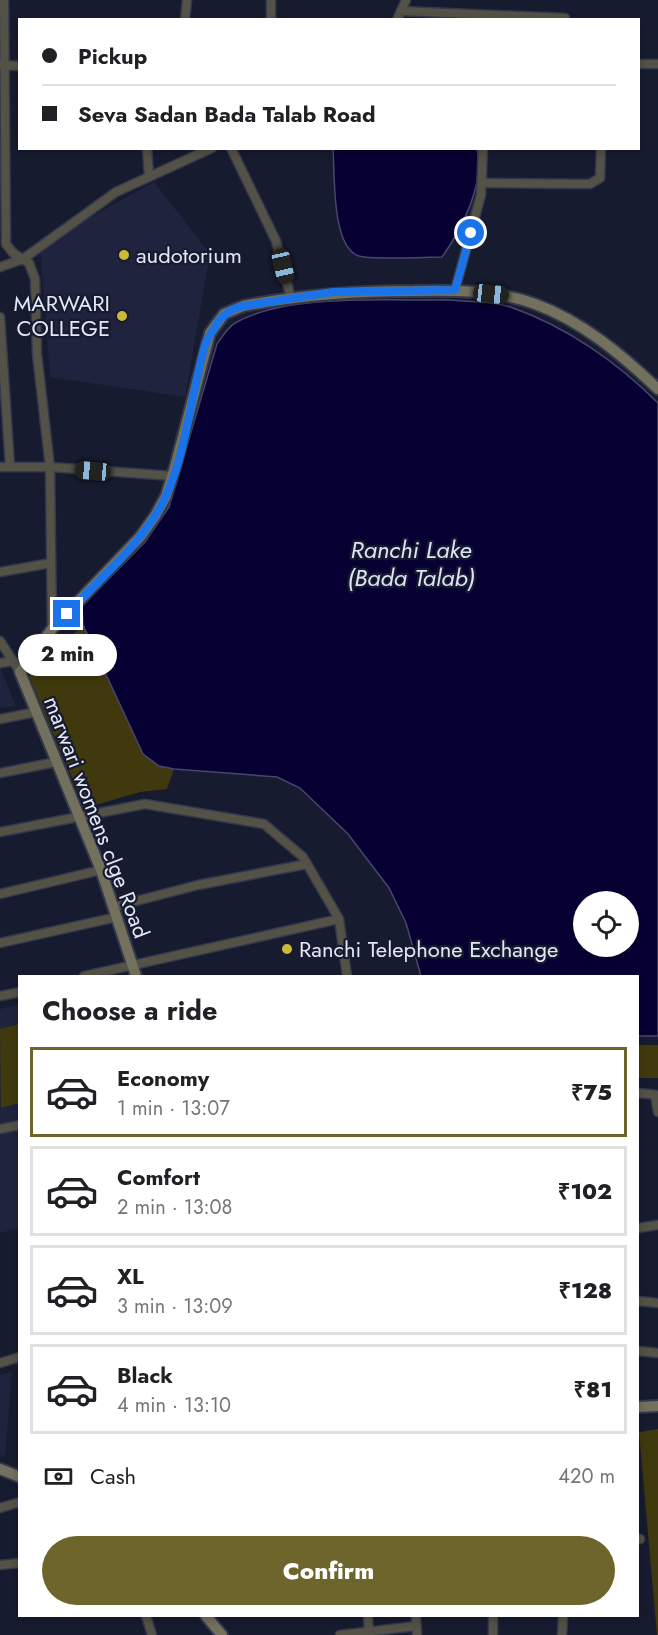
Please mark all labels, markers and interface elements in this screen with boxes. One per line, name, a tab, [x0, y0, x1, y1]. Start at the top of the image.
text: Pickup	[78, 40, 147, 72]
text: Seva Sadan Bada Talab Road	[78, 98, 376, 130]
route start	[457, 219, 484, 246]
place label: audotorium	[136, 239, 242, 271]
car	[270, 246, 296, 286]
marker: audotorium	[117, 248, 131, 262]
car	[472, 283, 510, 305]
place label: MARWARI COLLEGE	[14, 287, 110, 344]
marker: MARWARI COLLEGE	[115, 309, 129, 323]
car	[74, 460, 112, 482]
water label: Ranchi Lake (Bada Talab)	[347, 532, 475, 595]
route end	[53, 600, 80, 627]
callout: 2 min	[17, 635, 116, 677]
text: 2 min	[41, 640, 94, 669]
street label: marwari womens clge Road	[36, 691, 158, 943]
map controls	[573, 891, 639, 957]
button: locate	[573, 891, 639, 957]
place label: Ranchi Telephone Exchange	[299, 933, 558, 965]
marker: Ranchi Telephone Exchange	[280, 942, 294, 956]
text: Choose a ride	[42, 991, 217, 1030]
text: Economy	[117, 1062, 209, 1094]
icon: car	[45, 1065, 99, 1119]
text: ₹75	[571, 1076, 612, 1108]
text: 1 min · 13:07	[117, 1094, 230, 1123]
text: Comfort	[117, 1161, 200, 1193]
icon: car	[45, 1164, 99, 1218]
text: ₹102	[558, 1175, 612, 1207]
text: 2 min · 13:08	[117, 1193, 233, 1222]
text: XL	[117, 1260, 144, 1292]
icon: car	[45, 1263, 99, 1317]
text: ₹128	[558, 1274, 612, 1306]
text: 3 min · 13:09	[117, 1292, 233, 1321]
text: Black	[117, 1359, 173, 1391]
icon: car	[45, 1362, 99, 1416]
text: ₹81	[573, 1373, 612, 1405]
text: 4 min · 13:10	[117, 1391, 231, 1420]
icon: cash	[42, 1460, 75, 1493]
text: Cash	[90, 1460, 136, 1492]
text: 420 m	[558, 1462, 615, 1491]
button: Confirm	[42, 1536, 615, 1605]

